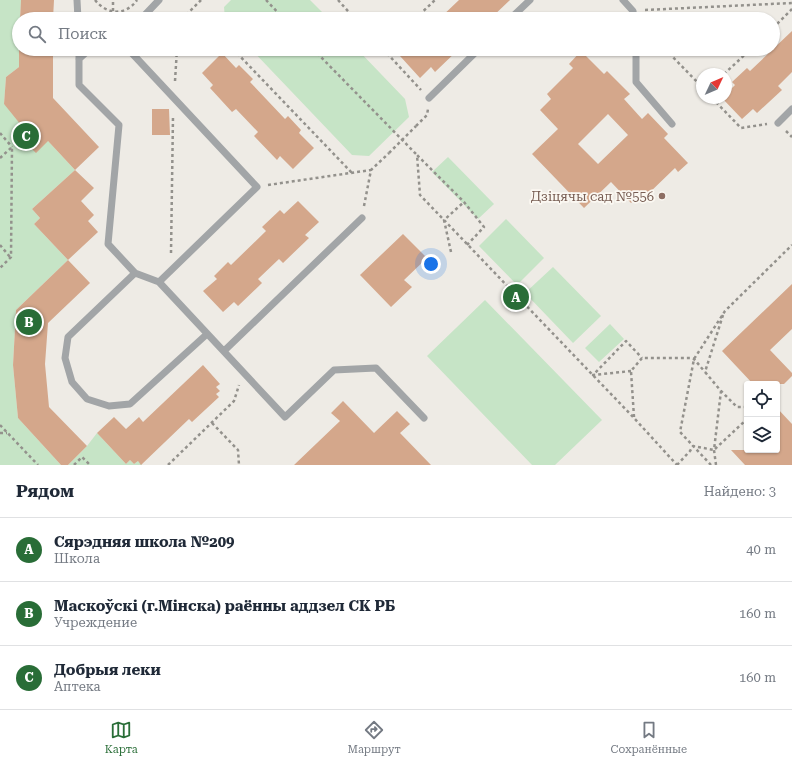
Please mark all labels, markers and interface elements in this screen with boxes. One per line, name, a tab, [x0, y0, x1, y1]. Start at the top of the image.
search box	[12, 12, 780, 56]
icon: search	[26, 23, 48, 45]
text: Поиск	[58, 25, 107, 43]
north arrow	[696, 68, 732, 104]
pin: C	[13, 121, 39, 151]
place label: Дзіцячы сад №556	[531, 189, 654, 204]
marker: Дзіцячы сад №556	[657, 191, 667, 201]
your location	[421, 254, 441, 274]
pin: A	[503, 282, 529, 312]
pin: B	[16, 307, 42, 337]
map controls	[744, 381, 780, 453]
button: locate	[744, 381, 780, 417]
button: layers	[744, 417, 780, 453]
text: Рядом	[16, 481, 74, 501]
text: Найдено: 3	[704, 484, 776, 499]
text: Сярэдняя школа №209	[54, 533, 234, 551]
text: A	[24, 542, 34, 557]
text: 40 m	[746, 542, 776, 557]
text: Школа	[54, 551, 100, 566]
text: Маскоўскі (г.Мінска) раённы аддзел СК РБ	[54, 597, 395, 615]
text: B	[24, 606, 34, 621]
text: 160 m	[739, 606, 776, 621]
text: Учреждение	[54, 615, 137, 630]
text: Добрыя леки	[54, 661, 161, 679]
text: C	[24, 670, 34, 685]
text: 160 m	[739, 670, 776, 685]
text: Аптека	[54, 679, 101, 694]
tab: Карта	[105, 719, 138, 756]
tab: Маршрут	[348, 719, 401, 756]
tab: Сохранённые	[611, 719, 687, 756]

